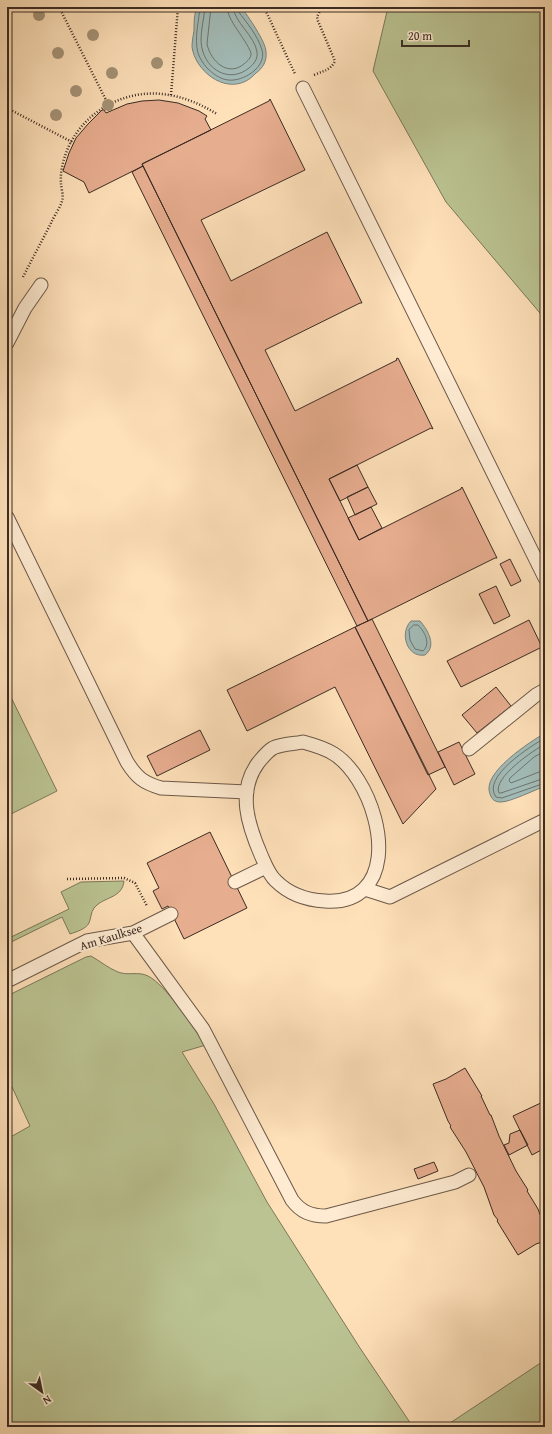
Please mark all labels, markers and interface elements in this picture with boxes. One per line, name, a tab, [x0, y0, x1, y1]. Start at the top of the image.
scale bar	[402, 22, 469, 48]
text: 20 m	[408, 27, 432, 44]
street label: Am Kaulksee	[78, 919, 145, 954]
north arrow	[22, 1372, 62, 1412]
text: N	[39, 1392, 55, 1409]

